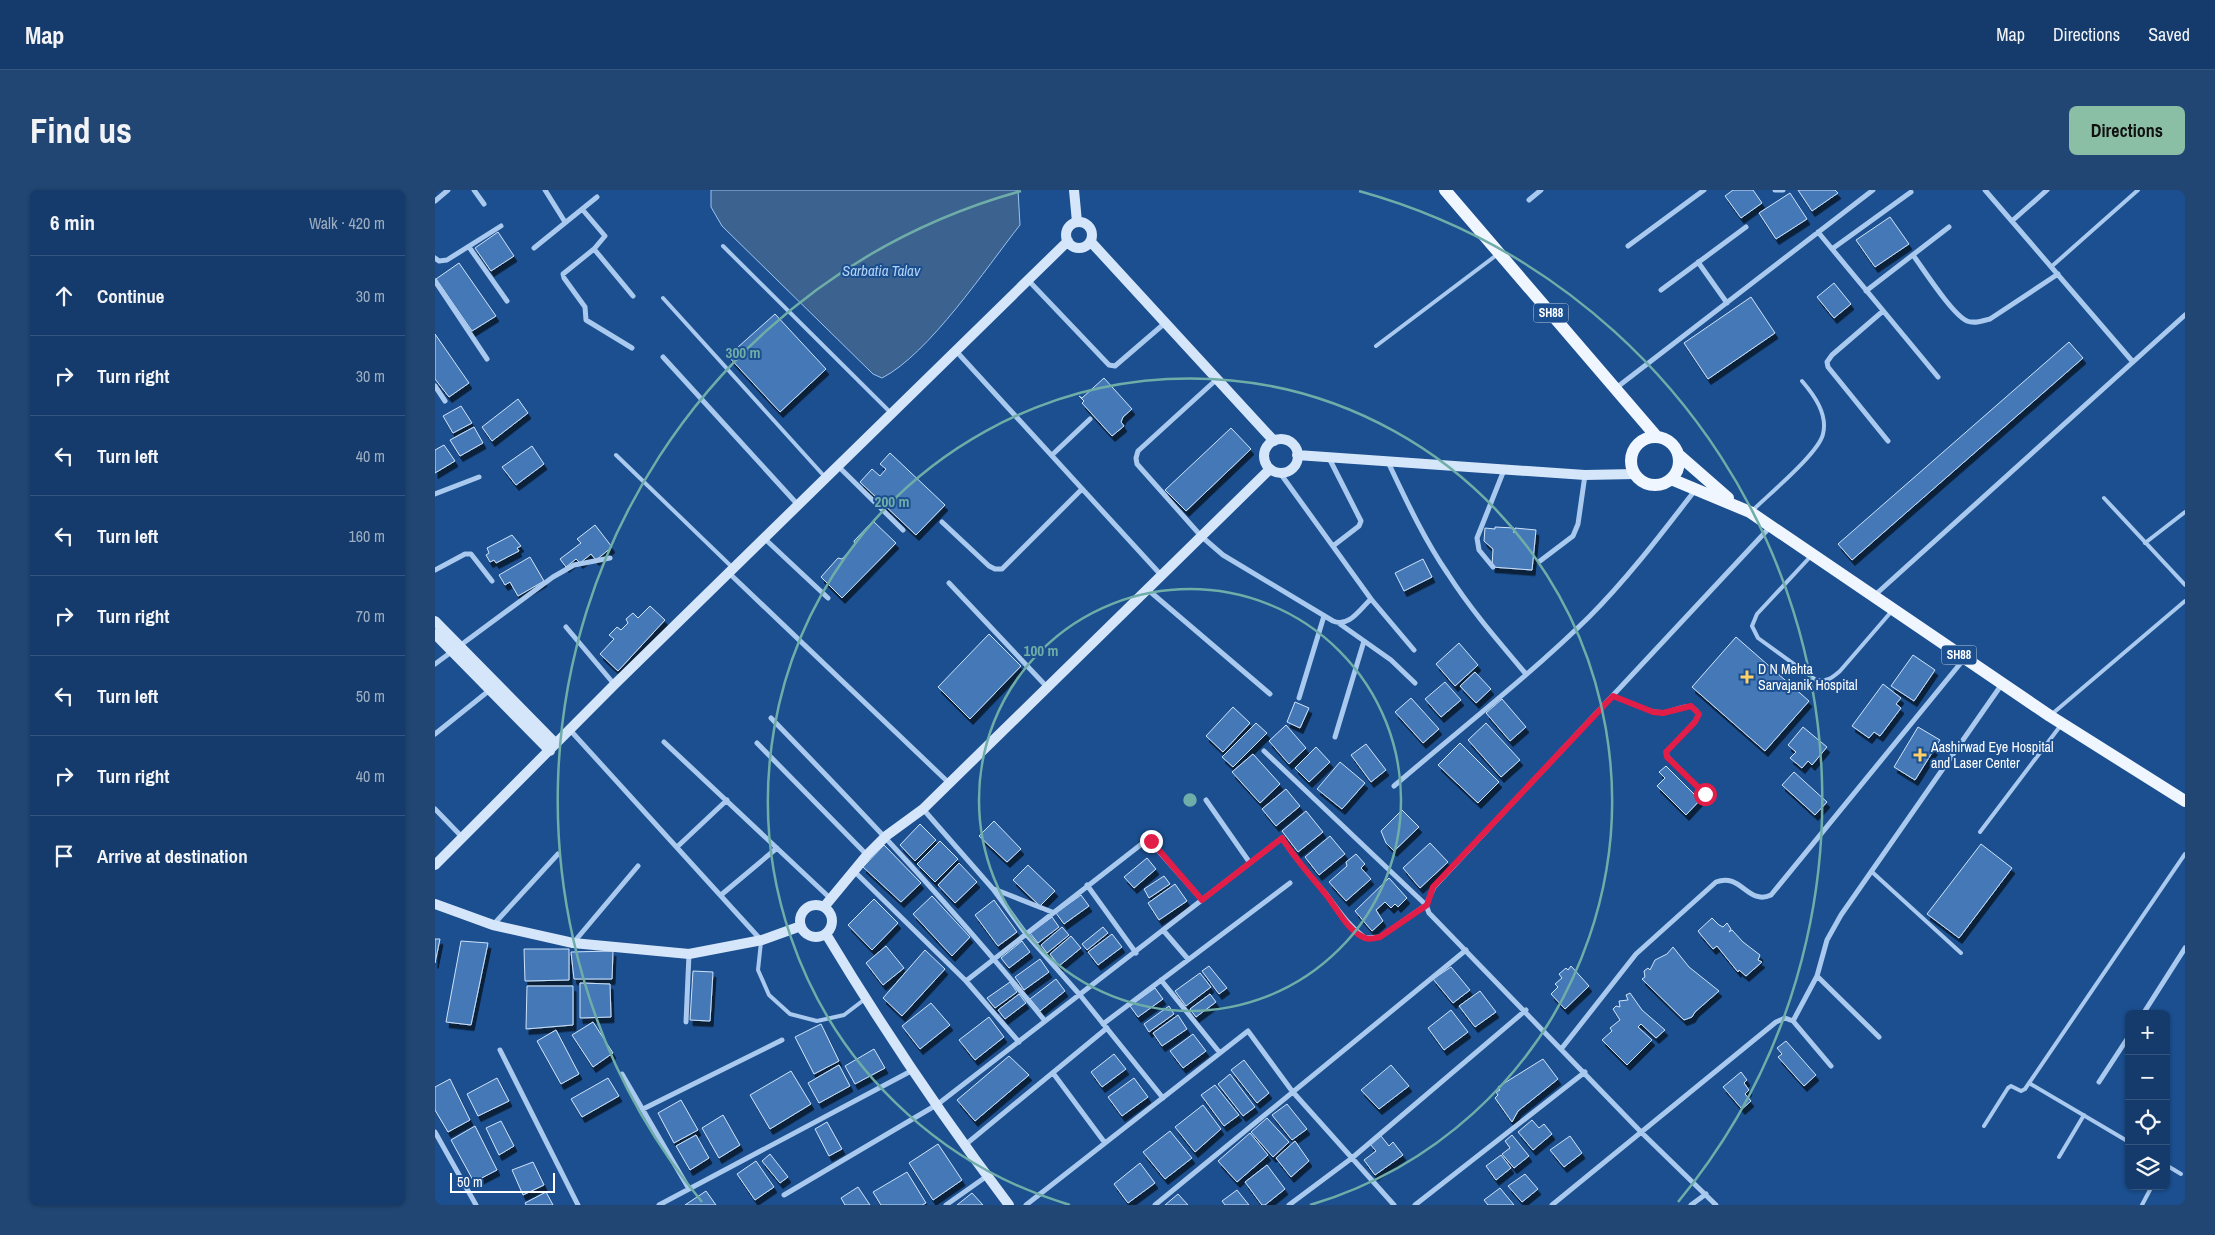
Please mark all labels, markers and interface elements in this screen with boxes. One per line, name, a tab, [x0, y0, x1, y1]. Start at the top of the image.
text: Map	[25, 19, 64, 51]
text: Map	[1996, 22, 2025, 47]
text: Directions	[2053, 22, 2120, 47]
text: Saved	[2148, 22, 2190, 47]
button: Directions	[2069, 106, 2185, 155]
text: Find us	[30, 107, 132, 154]
text: 6 min	[50, 208, 95, 237]
text: Walk · 420 m	[309, 212, 385, 234]
water label: Sarbatia Talav	[842, 260, 921, 281]
icon: ahead	[50, 282, 78, 310]
text: Continue	[97, 283, 165, 309]
text: 30 m	[356, 285, 385, 307]
road number: SH88	[1533, 304, 1569, 322]
text: 300 m	[726, 342, 760, 363]
icon: right	[50, 362, 78, 390]
text: Turn right	[97, 363, 169, 389]
text: 30 m	[356, 365, 385, 387]
icon: left	[50, 442, 78, 470]
text: Turn left	[97, 443, 158, 469]
text: 40 m	[356, 445, 385, 467]
text: 200 m	[875, 491, 909, 512]
icon: left	[50, 522, 78, 550]
text: Turn left	[97, 523, 158, 549]
text: 160 m	[349, 525, 385, 547]
icon: right	[50, 602, 78, 630]
text: Turn right	[97, 603, 169, 629]
text: 70 m	[356, 605, 385, 627]
text: 100 m	[1024, 640, 1058, 661]
road number: SH88	[1941, 646, 1977, 664]
place label: D N Mehta Sarvajanik Hospital	[1758, 660, 1858, 694]
marker: D N Mehta Sarvajanik Hospital	[1740, 670, 1754, 684]
icon: left	[50, 682, 78, 710]
text: Turn left	[97, 683, 158, 709]
text: 50 m	[356, 685, 385, 707]
place label: Aashirwad Eye Hospital and Laser Center	[1930, 738, 2054, 772]
marker: Aashirwad Eye Hospital and Laser Center	[1913, 748, 1927, 762]
icon: right	[50, 762, 78, 790]
text: Turn right	[97, 763, 169, 789]
text: 40 m	[356, 765, 385, 787]
route start	[1694, 783, 1717, 806]
centre of rings	[1181, 791, 1199, 809]
route end	[1140, 830, 1163, 853]
icon: arrive	[50, 842, 78, 870]
text: Arrive at destination	[97, 843, 248, 869]
map controls	[2125, 1010, 2170, 1190]
button: +	[2125, 1010, 2170, 1055]
button: −	[2125, 1055, 2170, 1100]
button: locate	[2125, 1100, 2170, 1145]
button: layers	[2125, 1145, 2170, 1190]
scale bar	[450, 1170, 555, 1193]
text: 50 m	[457, 1173, 483, 1191]

